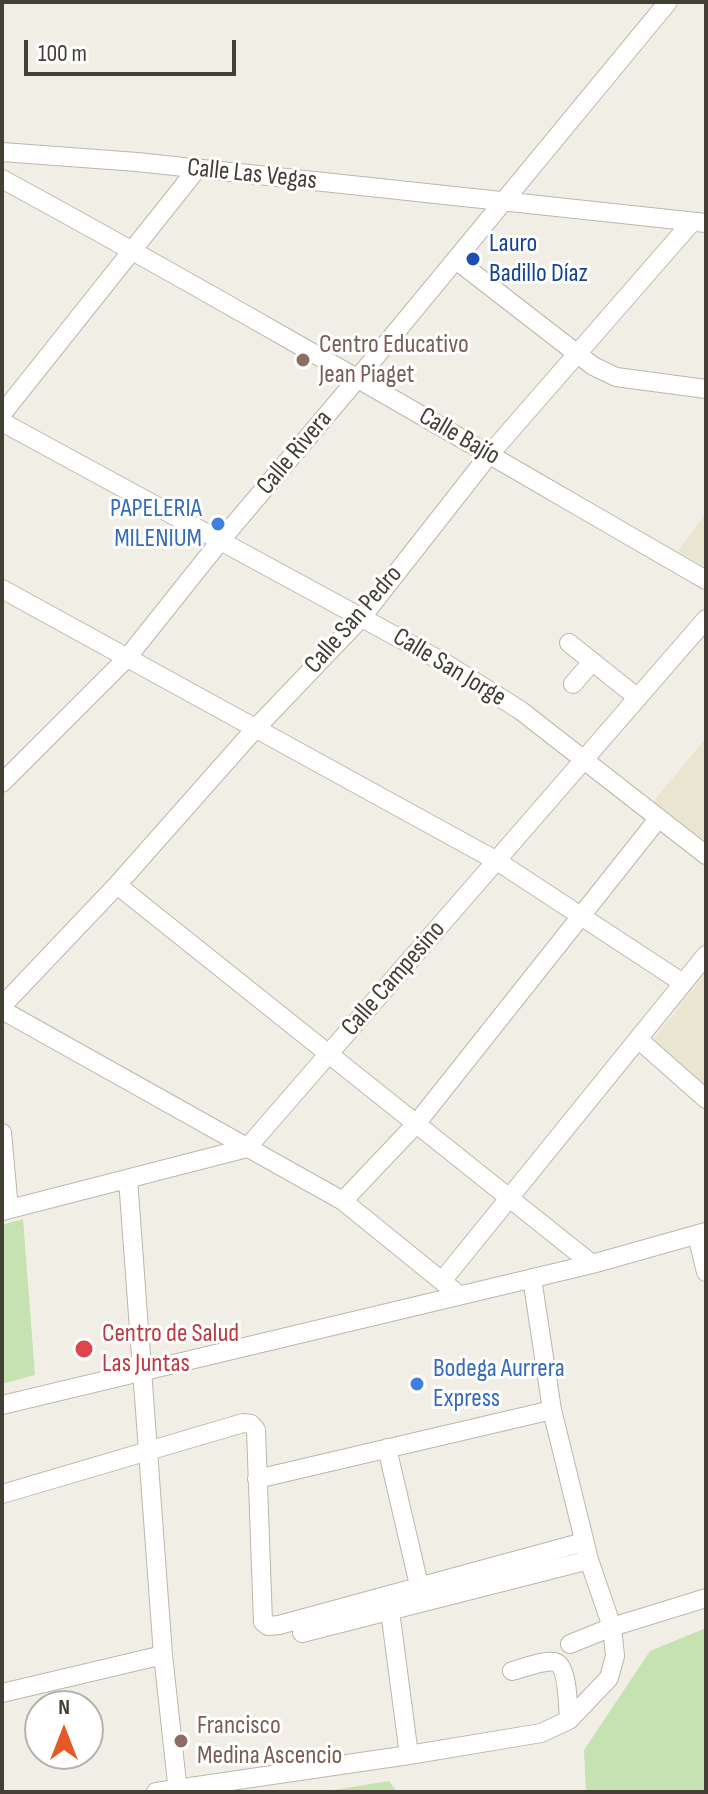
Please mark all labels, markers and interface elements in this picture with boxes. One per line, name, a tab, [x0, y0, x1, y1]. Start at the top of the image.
scale bar	[28, 24, 240, 74]
text: 100 m	[38, 39, 87, 68]
street label: Calle Las Vegas	[186, 153, 318, 197]
place label: Lauro Badillo Díaz	[489, 228, 588, 290]
marker: Lauro Badillo Díaz	[464, 250, 482, 268]
place label: Centro Educativo Jean Piaget	[319, 329, 469, 390]
marker: Centro Educativo Jean Piaget	[294, 351, 312, 369]
street label: Calle Bajío	[413, 401, 505, 473]
street label: Calle Rivera	[251, 404, 339, 502]
place label: PAPELERIA MILENIUM	[110, 493, 202, 554]
marker: PAPELERIA MILENIUM	[209, 515, 227, 533]
street label: Calle San Pedro	[299, 560, 409, 680]
street label: Calle San Jorge	[387, 622, 511, 714]
street label: Calle Campesino	[335, 915, 453, 1043]
place label: Centro de Salud Las Juntas	[102, 1318, 239, 1380]
marker: Centro de Salud Las Juntas	[73, 1338, 95, 1360]
place label: Bodega Aurrera Express	[433, 1353, 565, 1414]
marker: Bodega Aurrera Express	[408, 1375, 426, 1393]
north arrow	[24, 1690, 104, 1770]
text: N	[58, 1694, 70, 1721]
place label: Francisco Medina Ascencio	[197, 1710, 342, 1772]
marker: Francisco Medina Ascencio	[172, 1732, 190, 1750]

